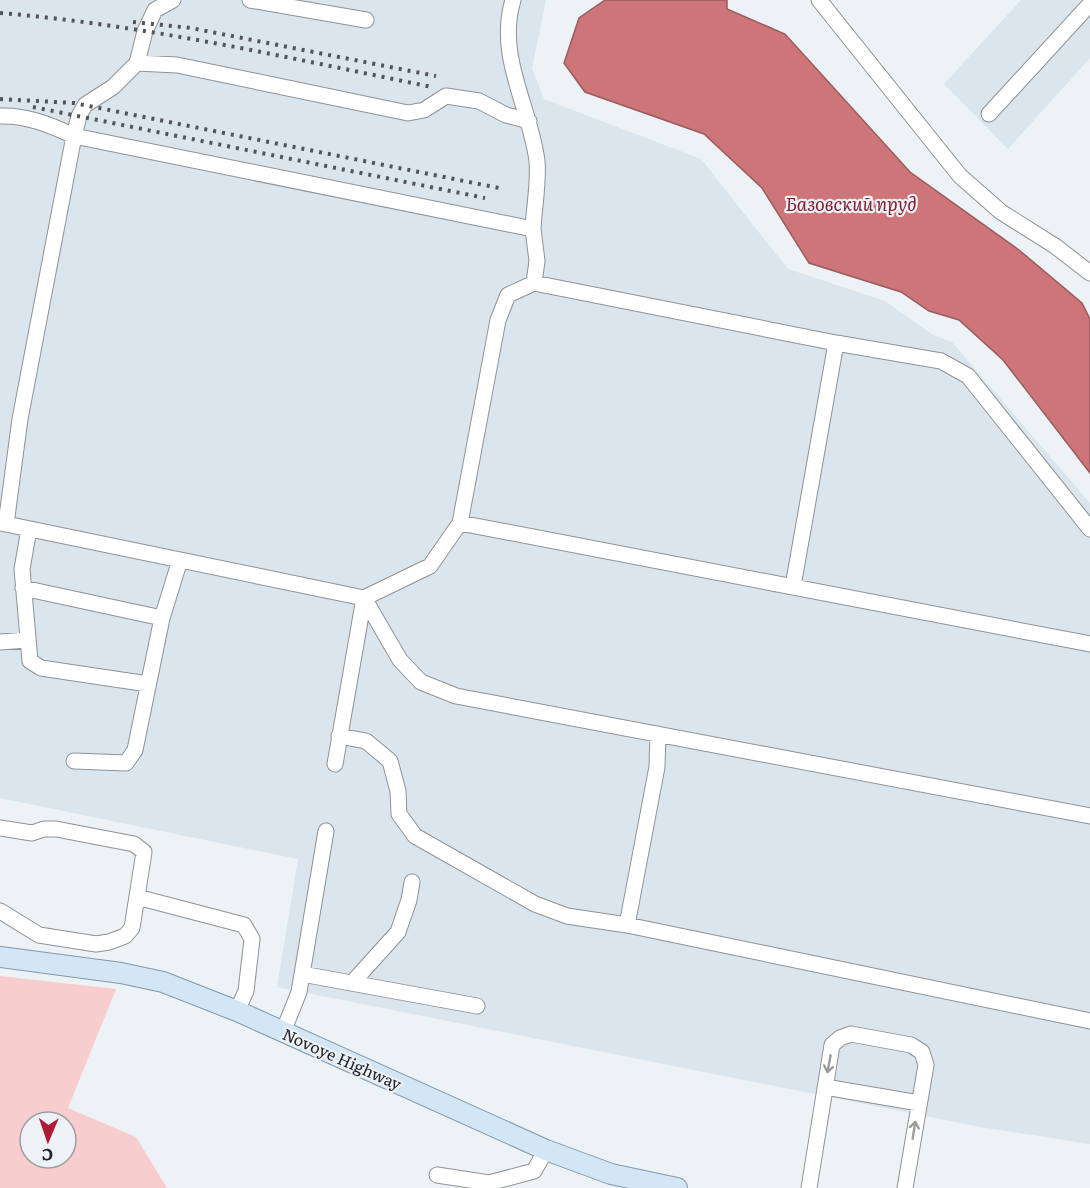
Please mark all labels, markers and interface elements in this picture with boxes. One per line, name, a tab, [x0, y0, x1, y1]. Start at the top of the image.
water label: Базовский пруд	[785, 190, 917, 217]
street label: Novoye Highway	[279, 1021, 407, 1095]
one-way arrow	[824, 1054, 835, 1073]
north arrow	[18, 1110, 78, 1170]
one-way arrow	[909, 1121, 920, 1141]
text: С	[41, 1144, 54, 1168]

